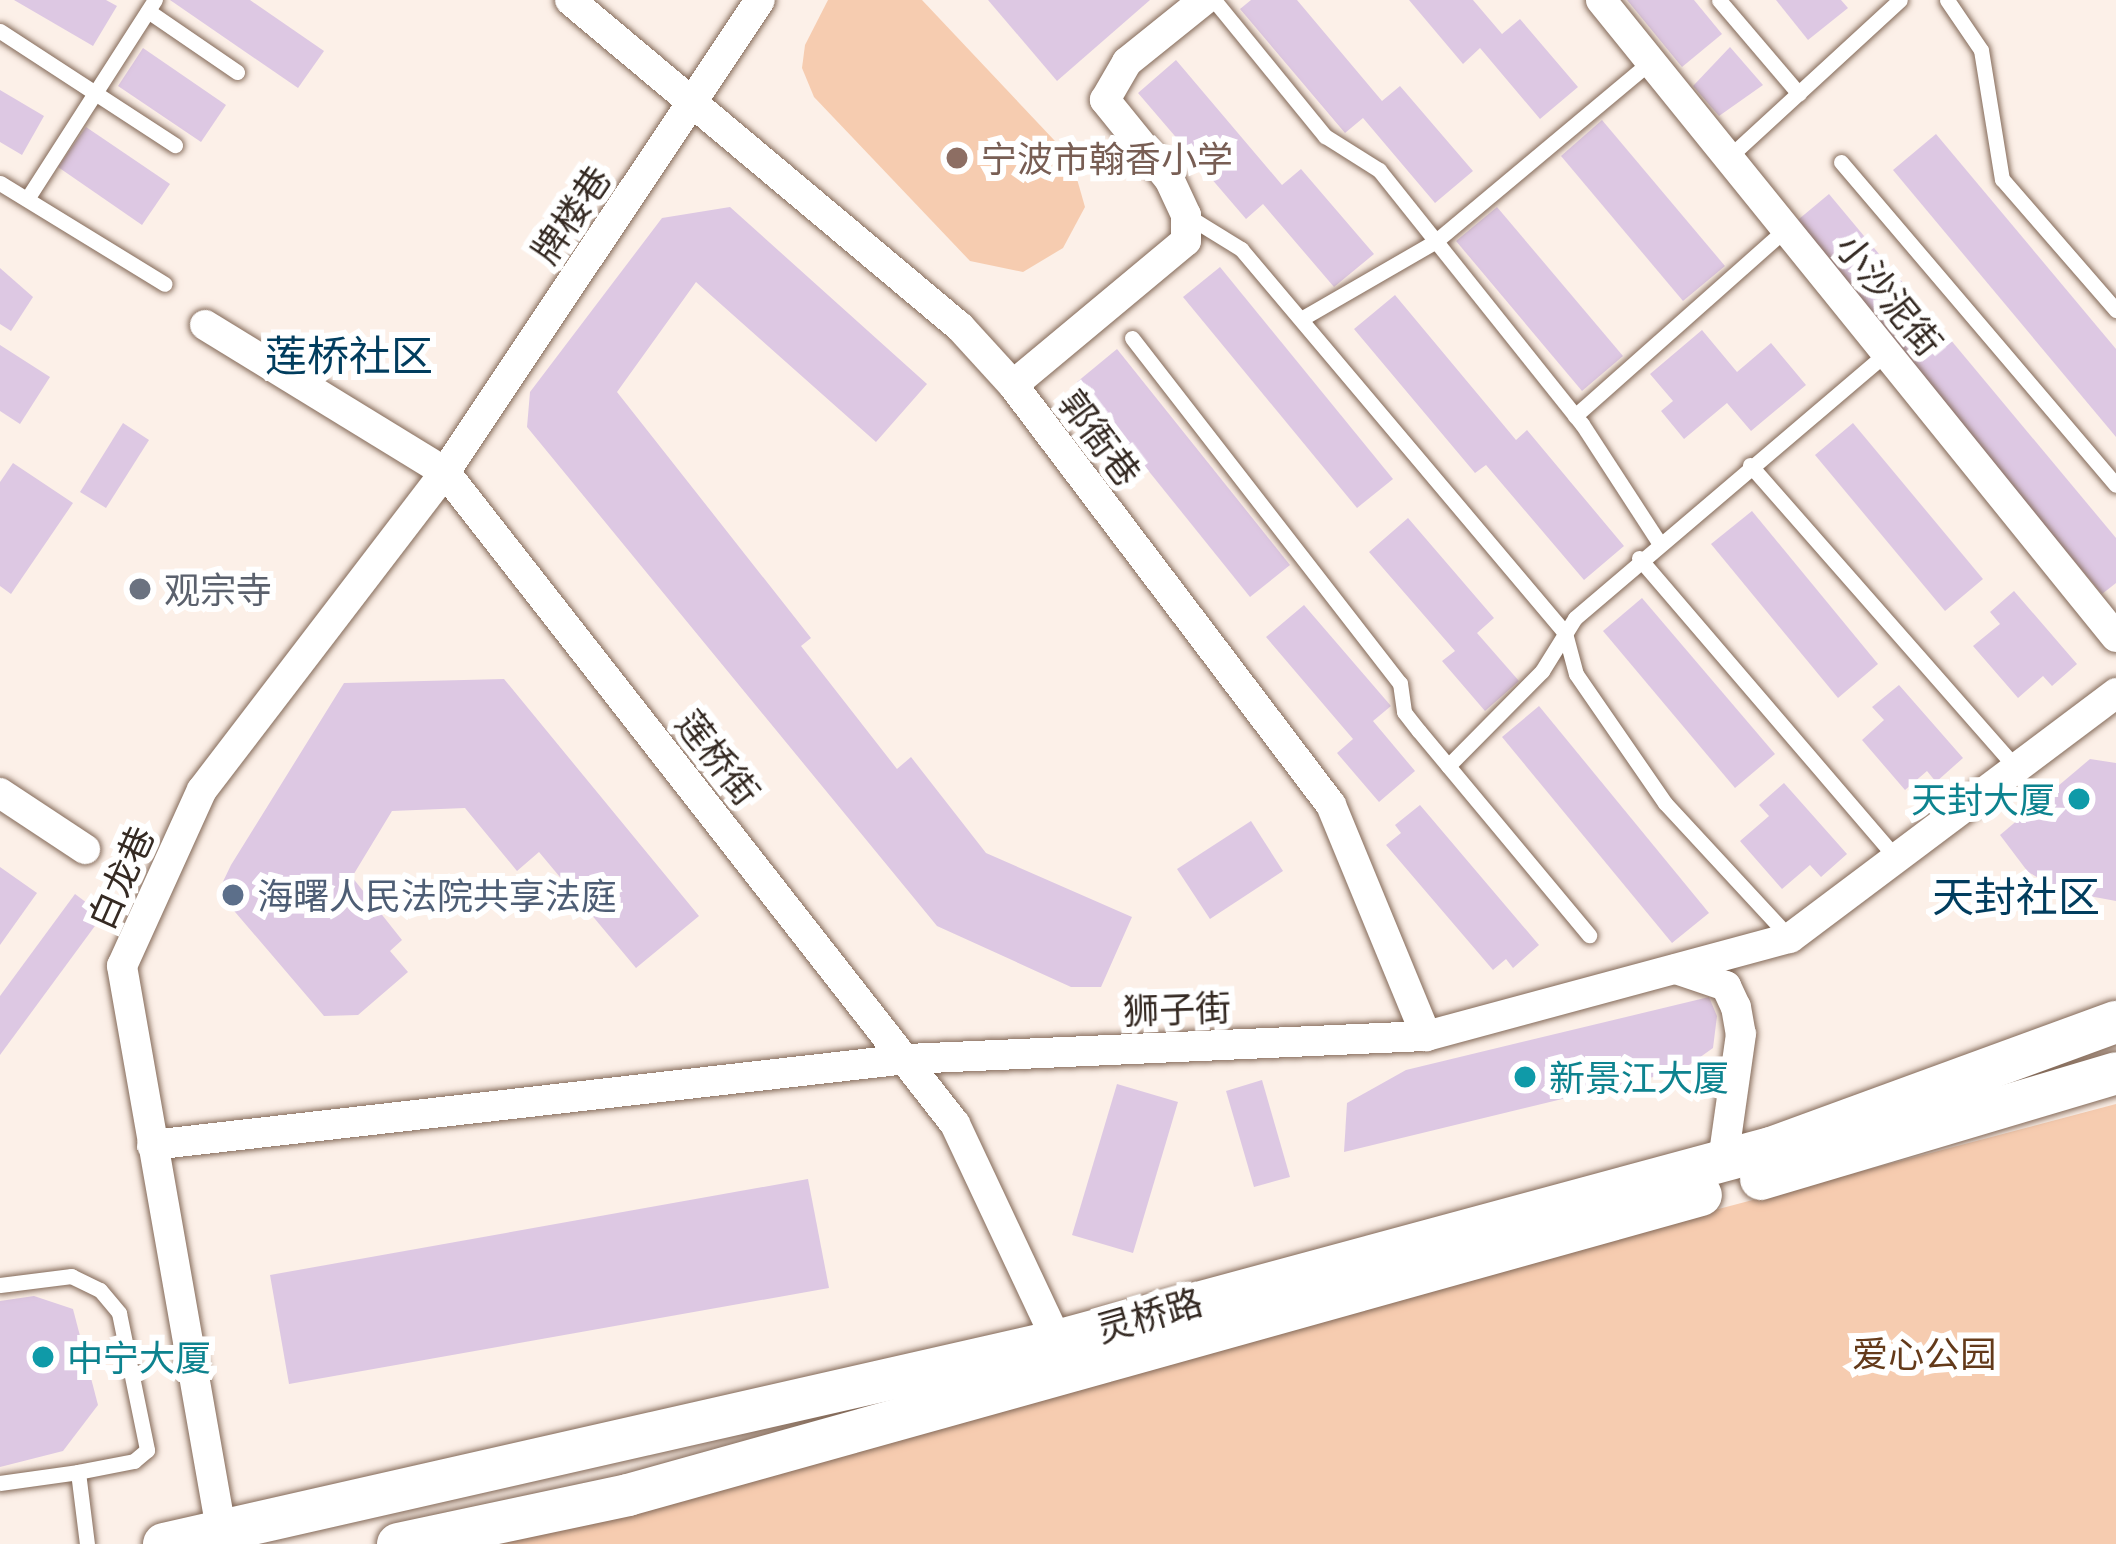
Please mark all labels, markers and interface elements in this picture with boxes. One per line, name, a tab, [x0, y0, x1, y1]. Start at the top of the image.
place label: 宁波市翰香小学	[981, 136, 1233, 180]
marker: 宁波市翰香小学	[944, 145, 970, 171]
street label: 牌楼巷	[522, 157, 618, 271]
street label: 小沙泥街	[1828, 224, 1952, 364]
district label: 莲桥社区	[265, 329, 433, 379]
street label: 郭衙巷	[1051, 381, 1151, 493]
place label: 观宗寺	[164, 567, 272, 611]
marker: 观宗寺	[127, 576, 153, 602]
street label: 莲桥街	[669, 701, 769, 813]
place label: 天封大厦	[1911, 777, 2055, 821]
marker: 天封大厦	[2066, 786, 2092, 812]
street label: 白龙巷	[78, 819, 162, 935]
district label: 天封社区	[1932, 870, 2100, 920]
place label: 海曙人民法院共享法庭	[257, 873, 617, 917]
marker: 海曙人民法院共享法庭	[220, 882, 246, 908]
street label: 狮子街	[1122, 985, 1232, 1031]
place label: 新景江大厦	[1549, 1055, 1729, 1099]
marker: 新景江大厦	[1512, 1064, 1538, 1090]
street label: 灵桥路	[1091, 1278, 1207, 1350]
park label: 爱心公园	[1852, 1331, 1996, 1375]
place label: 中宁大厦	[67, 1335, 211, 1379]
marker: 中宁大厦	[30, 1344, 56, 1370]

